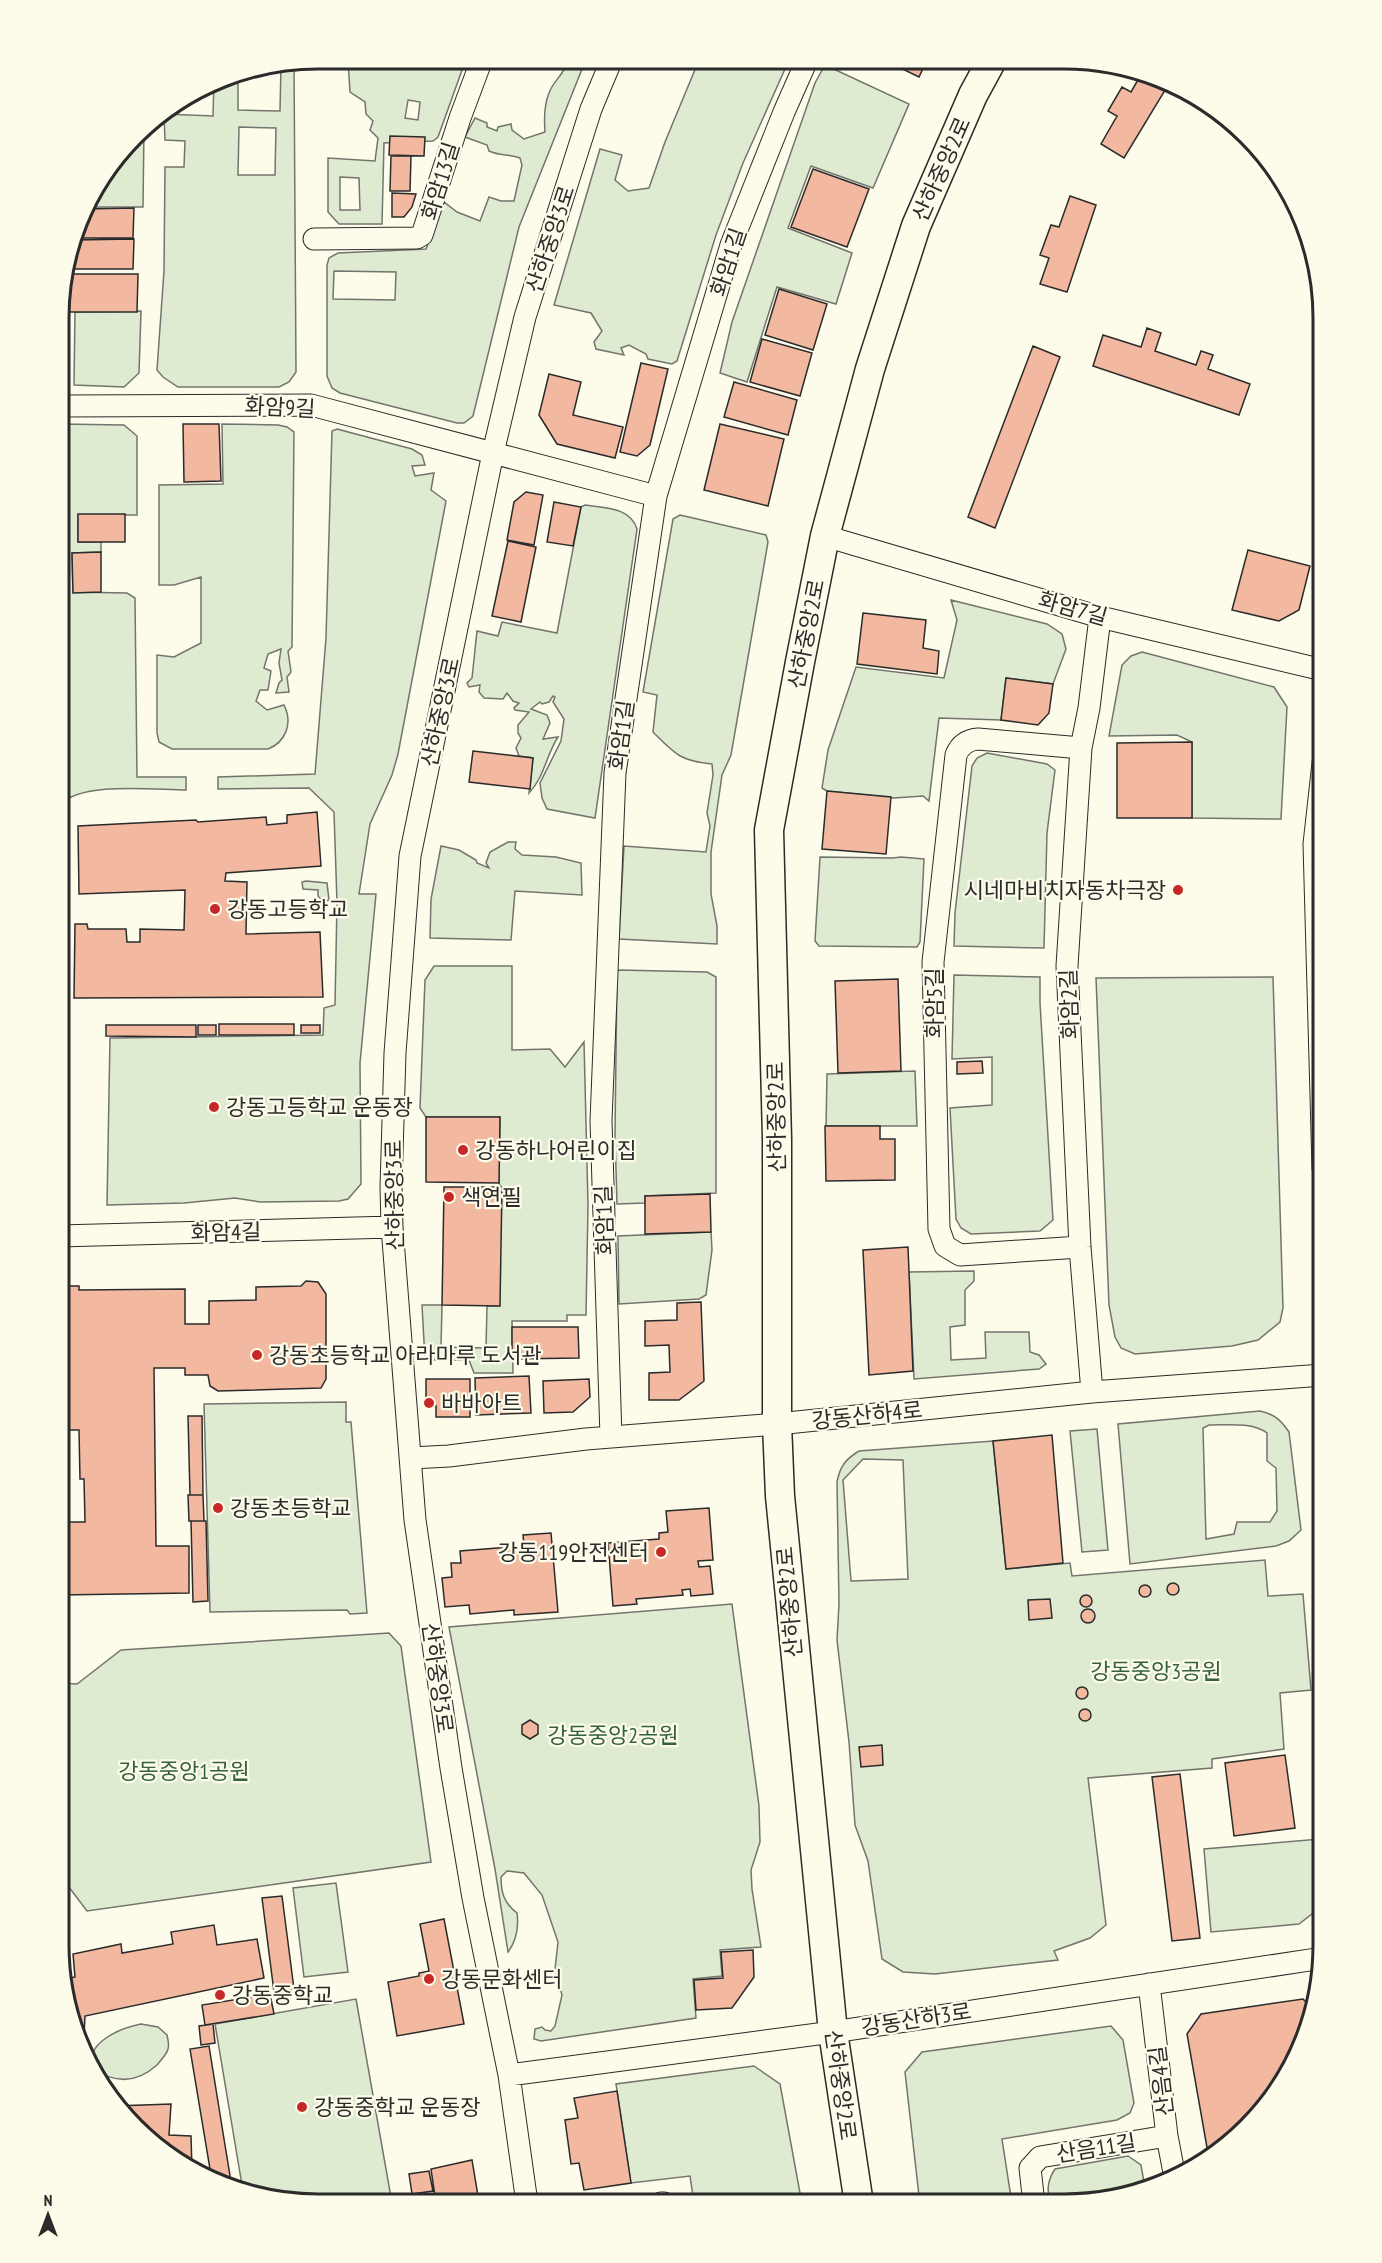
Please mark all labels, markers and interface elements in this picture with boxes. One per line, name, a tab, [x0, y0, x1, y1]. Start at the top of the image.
street label: 산하중앙2로	[906, 113, 976, 225]
street label: 화암13길	[415, 138, 465, 224]
street label: 산하중앙3로	[520, 182, 580, 296]
street label: 화암1길	[704, 224, 752, 300]
street label: 화암9길	[244, 391, 316, 423]
street label: 산하중앙2로	[782, 577, 830, 691]
street label: 화암7길	[1035, 585, 1111, 631]
street label: 산하중앙3로	[415, 655, 465, 769]
street label: 화암1길	[602, 698, 640, 772]
place label: 시네마비치자동차극장	[964, 876, 1166, 904]
marker: 시네마비치자동차극장	[1171, 883, 1185, 897]
place label: 강동고등학교	[227, 895, 348, 923]
marker: 강동고등학교	[208, 902, 222, 916]
street label: 화암5길	[920, 968, 948, 1038]
street label: 화암2길	[1054, 968, 1084, 1040]
street label: 산하중앙2로	[761, 1061, 791, 1173]
place label: 강동고등학교 운동장	[226, 1093, 413, 1121]
marker: 강동고등학교 운동장	[207, 1100, 221, 1114]
place label: 강동하나어린이집	[475, 1136, 637, 1164]
street label: 산하중앙3로	[379, 1139, 409, 1251]
marker: 강동하나어린이집	[456, 1143, 470, 1157]
place label: 색연필	[461, 1183, 522, 1211]
street label: 화암1길	[589, 1184, 619, 1256]
marker: 색연필	[442, 1190, 456, 1204]
street label: 화암4길	[190, 1217, 262, 1247]
place label: 강동초등학교 아라마루 도서관	[269, 1341, 541, 1369]
marker: 강동초등학교 아라마루 도서관	[250, 1348, 264, 1362]
place label: 바바아트	[441, 1389, 522, 1417]
street label: 강동산하4로	[810, 1395, 924, 1435]
marker: 바바아트	[422, 1396, 436, 1410]
place label: 강동초등학교	[230, 1494, 351, 1522]
marker: 강동초등학교	[211, 1501, 225, 1515]
place label: 강동119안전센터	[498, 1538, 649, 1566]
marker: 강동119안전센터	[654, 1545, 668, 1559]
street label: 산하중앙2로	[770, 1545, 808, 1659]
street label: 산하중앙3로	[416, 1621, 460, 1735]
park label: 강동중앙3공원	[1090, 1657, 1222, 1685]
park label: 강동중앙2공원	[547, 1721, 679, 1749]
park label: 강동중앙1공원	[118, 1757, 250, 1785]
place label: 강동문화센터	[441, 1965, 562, 1993]
marker: 강동문화센터	[422, 1972, 436, 1986]
place label: 강동중학교	[232, 1981, 333, 2009]
marker: 강동중학교	[213, 1988, 227, 2002]
street label: 강동산하3로	[859, 1996, 973, 2042]
street label: 산하중앙2로	[819, 2028, 863, 2142]
street label: 산음4길	[1143, 2044, 1179, 2118]
place label: 강동중학교 운동장	[314, 2093, 481, 2121]
marker: 강동중학교 운동장	[295, 2100, 309, 2114]
street label: 산음11길	[1054, 2128, 1138, 2168]
north arrow	[18, 2185, 78, 2245]
text: N	[44, 2190, 52, 2210]

